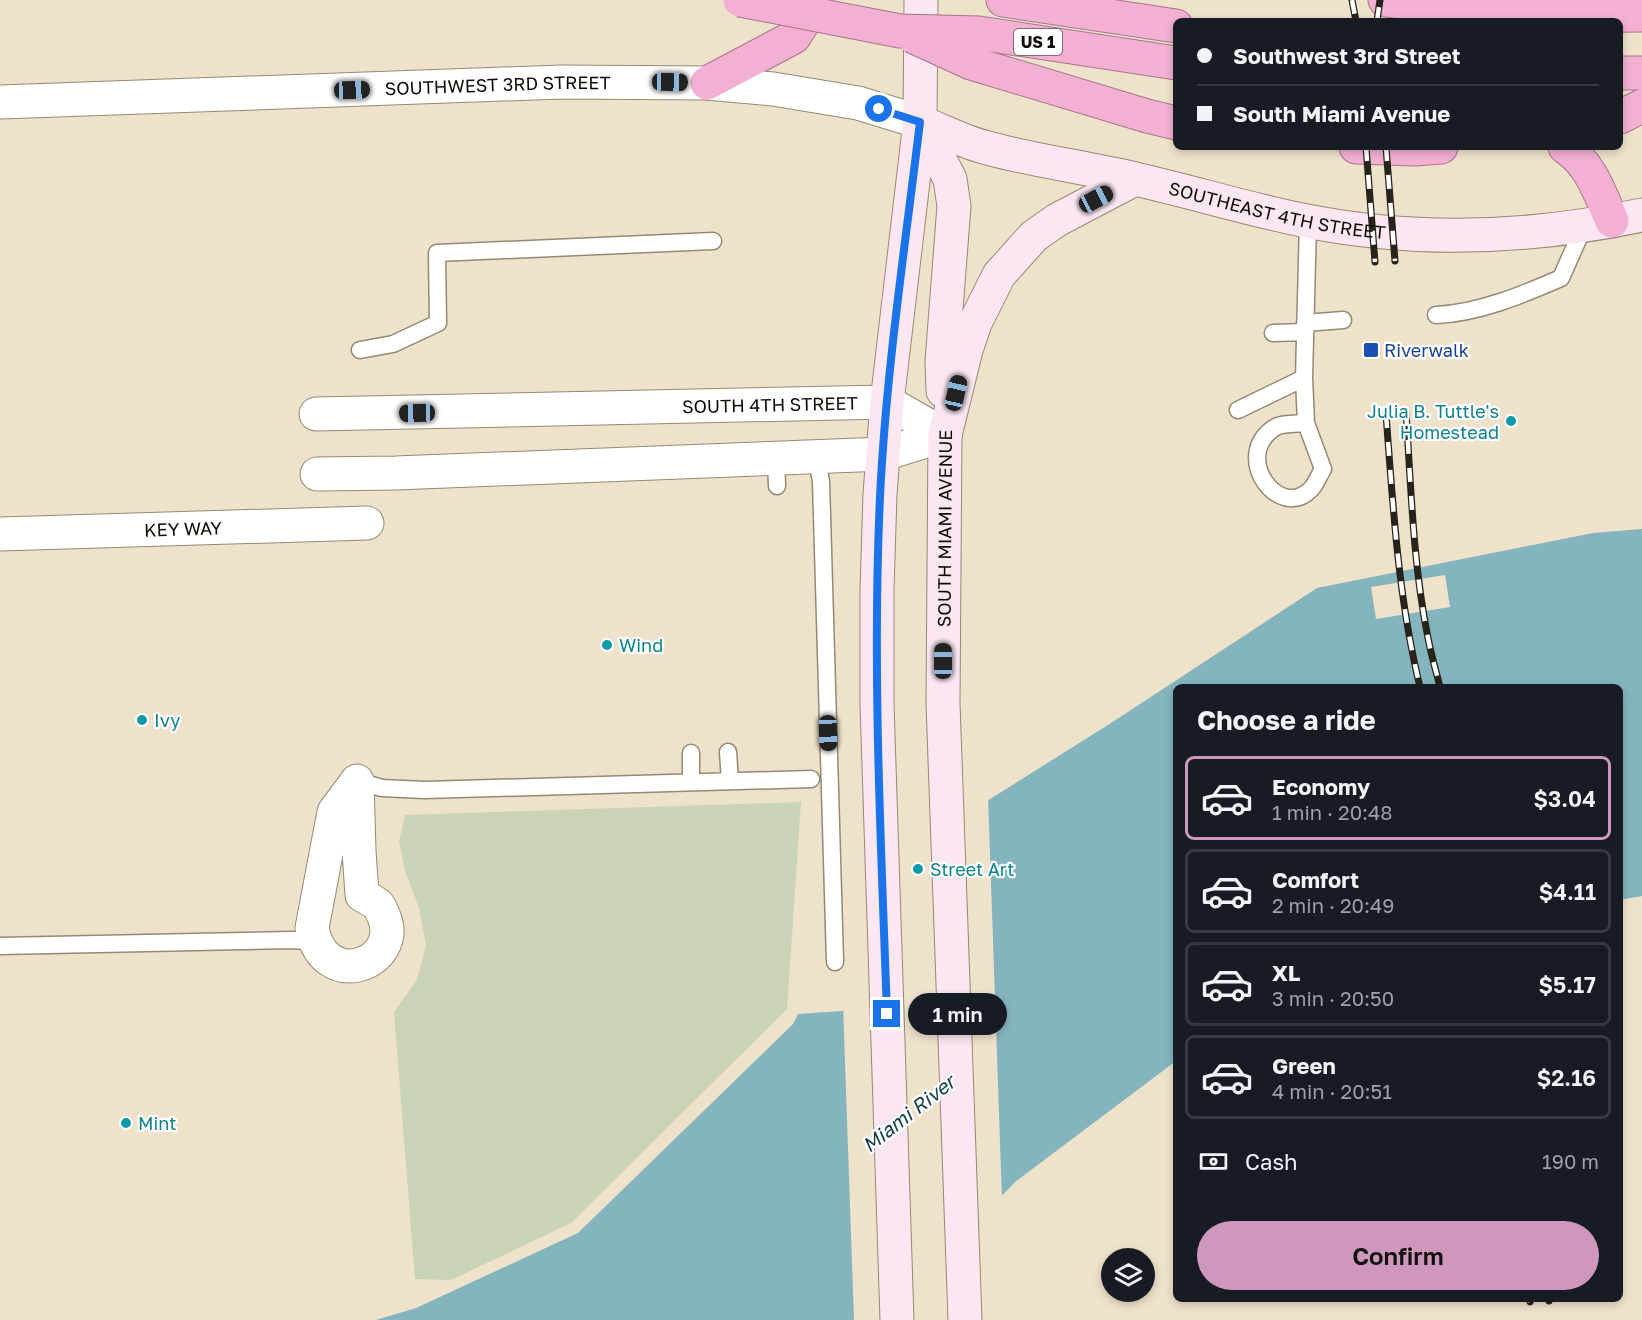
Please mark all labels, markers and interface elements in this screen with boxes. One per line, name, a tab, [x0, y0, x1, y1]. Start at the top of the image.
road number: US 1	[1014, 29, 1062, 55]
text: Southwest 3rd Street	[1233, 42, 1460, 69]
street label: SOUTHWEST 3RD STREET	[384, 71, 611, 99]
car	[652, 73, 688, 91]
car	[334, 80, 370, 100]
route start	[865, 95, 892, 122]
text: South Miami Avenue	[1233, 100, 1450, 127]
street label: SOUTHEAST 4TH STREET	[1167, 177, 1387, 243]
car	[1076, 183, 1116, 215]
place label: Riverwalk	[1384, 339, 1469, 361]
marker: Riverwalk	[1362, 341, 1380, 359]
car	[943, 373, 969, 413]
street label: SOUTH 4TH STREET	[682, 392, 858, 417]
place label: Julia B. Tuttle's Homestead	[1367, 400, 1499, 443]
car	[399, 404, 435, 422]
marker: Julia B. Tuttle's Homestead	[1504, 414, 1518, 428]
street label: SOUTH MIAMI AVENUE	[933, 430, 956, 627]
street label: KEY WAY	[144, 516, 223, 541]
place label: Wind	[619, 634, 663, 656]
marker: Wind	[600, 638, 614, 652]
car	[934, 643, 952, 679]
text: Choose a ride	[1197, 704, 1376, 736]
place label: Ivy	[154, 709, 180, 731]
marker: Ivy	[135, 713, 149, 727]
car	[818, 715, 838, 751]
icon: car	[1200, 771, 1254, 825]
text: Economy	[1272, 773, 1370, 800]
text: $3.04	[1534, 785, 1596, 812]
text: 1 min · 20:48	[1272, 800, 1392, 824]
place label: Street Art	[930, 858, 1014, 880]
marker: Street Art	[911, 862, 925, 876]
icon: car	[1200, 864, 1254, 918]
text: Comfort	[1272, 866, 1359, 893]
text: $4.11	[1539, 878, 1596, 905]
text: 2 min · 20:49	[1272, 893, 1394, 917]
icon: car	[1200, 957, 1254, 1011]
text: XL	[1272, 959, 1300, 986]
text: $5.17	[1539, 971, 1596, 998]
text: 3 min · 20:50	[1272, 986, 1394, 1010]
callout: 1 min	[908, 993, 1007, 1035]
route end	[873, 1000, 900, 1027]
text: 1 min	[932, 1002, 983, 1026]
icon: car	[1200, 1050, 1254, 1104]
text: Green	[1272, 1052, 1336, 1079]
text: $2.16	[1537, 1064, 1596, 1091]
water label: Miami River	[857, 1067, 962, 1157]
text: 4 min · 20:51	[1272, 1079, 1392, 1103]
place label: Mint	[138, 1112, 176, 1134]
marker: Mint	[119, 1116, 133, 1130]
icon: cash	[1197, 1145, 1230, 1178]
text: Cash	[1245, 1148, 1298, 1175]
text: 190 m	[1542, 1149, 1599, 1173]
button: Confirm	[1197, 1221, 1599, 1290]
map controls	[1101, 1248, 1155, 1302]
button: layers	[1101, 1248, 1155, 1302]

